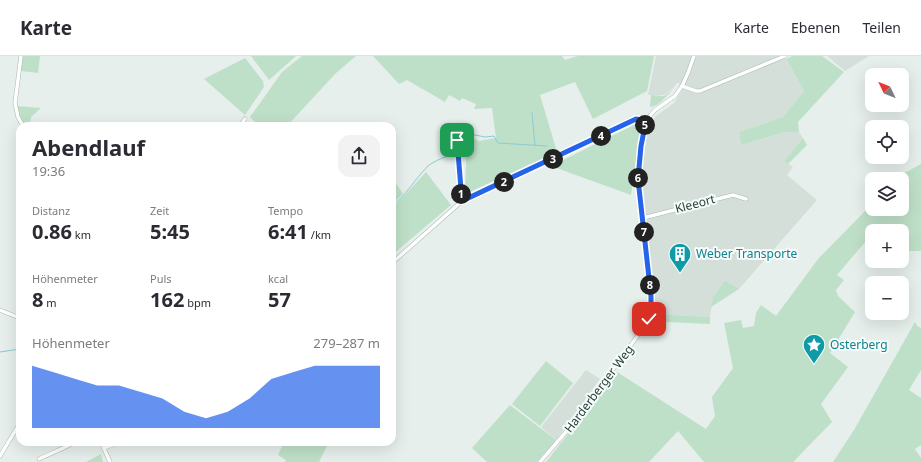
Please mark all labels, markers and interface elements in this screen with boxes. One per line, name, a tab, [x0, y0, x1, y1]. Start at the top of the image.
text: Karte	[20, 15, 72, 41]
text: Karte	[734, 18, 769, 37]
text: Ebenen	[791, 18, 841, 37]
text: Teilen	[863, 18, 901, 37]
north arrow	[865, 68, 909, 112]
map controls	[865, 68, 909, 320]
pin: 5	[635, 115, 655, 135]
text: 5	[642, 117, 648, 132]
button: locate	[865, 120, 909, 164]
pin	[440, 123, 474, 157]
pin: 4	[591, 126, 611, 146]
text: 4	[598, 128, 604, 143]
icon: arrive	[446, 129, 468, 151]
text: Abendlauf	[32, 132, 145, 162]
button: share	[338, 135, 380, 177]
pin: 3	[543, 149, 563, 169]
text: 3	[550, 151, 556, 166]
text: 19:36	[32, 162, 65, 180]
pin: 6	[628, 168, 648, 188]
text: 6	[635, 170, 641, 185]
pin: 2	[494, 172, 514, 192]
button: layers	[865, 172, 909, 216]
text: 2	[501, 174, 507, 189]
pin: 1	[451, 184, 471, 204]
text: 1	[458, 186, 464, 201]
street label: Kleeort	[673, 190, 717, 217]
text: Distanz	[32, 203, 70, 218]
text: Zeit	[150, 203, 169, 218]
text: Tempo	[268, 203, 303, 218]
text: 0.86	[32, 218, 72, 245]
text: 5:45	[150, 218, 190, 245]
text: 6:41	[268, 218, 308, 245]
pin: 7	[634, 222, 654, 242]
text: 7	[641, 224, 647, 239]
button: +	[865, 224, 909, 268]
text: km	[72, 227, 91, 242]
text: /km	[308, 227, 331, 242]
building icon: Weber Transporte	[667, 241, 693, 274]
place label: Weber Transporte	[696, 245, 798, 262]
text: Höhenmeter	[32, 271, 98, 286]
text: Puls	[150, 271, 172, 286]
text: kcal	[268, 271, 288, 286]
pin: 8	[640, 275, 660, 295]
button: −	[865, 276, 909, 320]
text: 8	[647, 277, 653, 292]
text: 8	[32, 286, 43, 313]
text: 162	[150, 286, 184, 313]
text: 57	[268, 286, 291, 313]
text: m	[43, 295, 57, 310]
text: bpm	[184, 295, 211, 310]
pin	[632, 302, 666, 336]
icon: check	[638, 308, 660, 330]
place icon: Osterberg	[801, 332, 827, 365]
text: Höhenmeter	[32, 334, 110, 352]
text: 279–287 m	[313, 334, 380, 352]
place label: Osterberg	[830, 336, 888, 353]
street label: Harderberger Weg	[560, 341, 637, 436]

